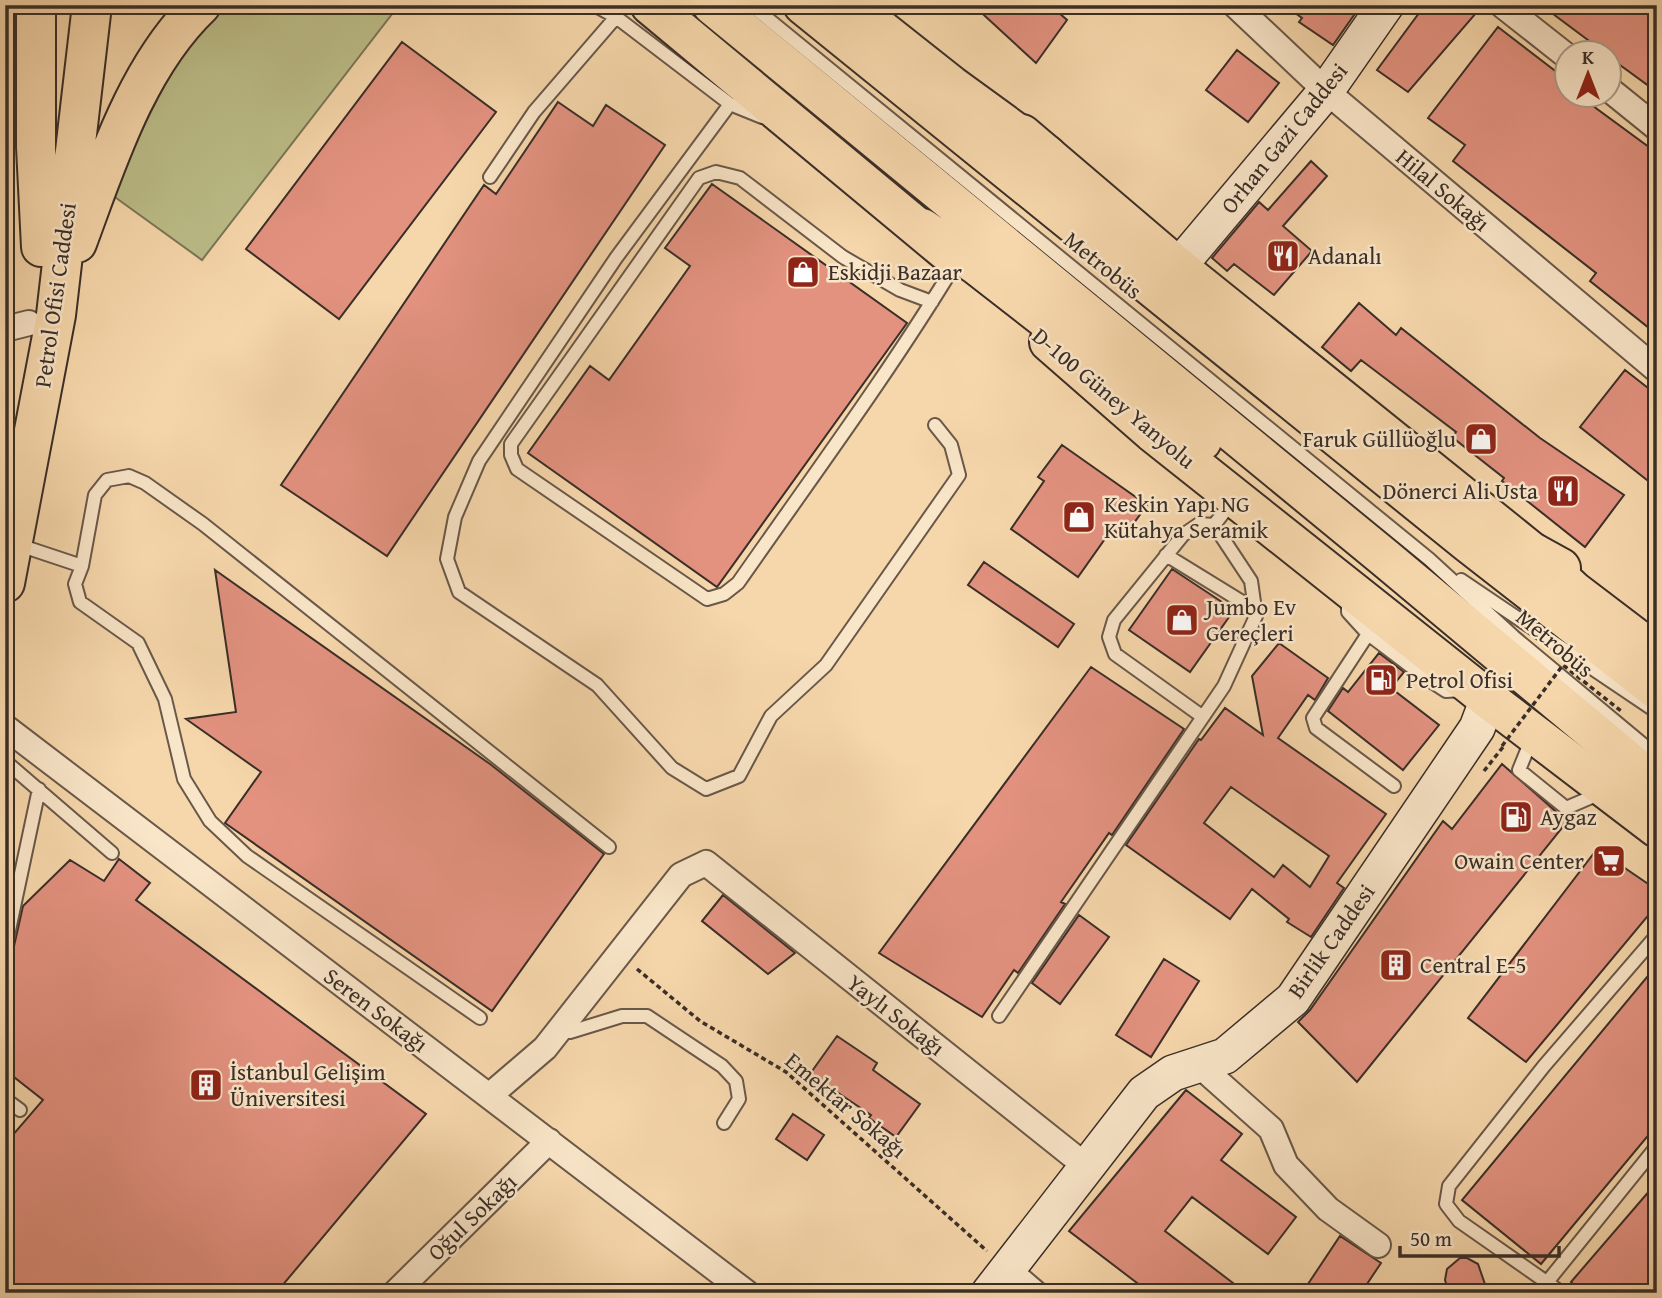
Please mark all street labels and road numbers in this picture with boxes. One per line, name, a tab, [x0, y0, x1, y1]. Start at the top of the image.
street label: Orhan Gazi Caddesi	[1212, 55, 1355, 220]
street label: Hilal Sokağı	[1389, 140, 1498, 239]
street label: Petrol Ofisi Caddesi	[25, 200, 84, 390]
street label: Metrobüs	[1057, 223, 1149, 306]
street label: D-100 Güney Yanyolu	[1025, 319, 1204, 476]
street label: Metrobüs	[1509, 600, 1601, 685]
street label: Birlik Caddesi	[1279, 877, 1382, 1005]
street label: Seren Sokağı	[317, 959, 435, 1060]
street label: Yaylı Sokağı	[840, 966, 952, 1063]
street label: Emektar Sokağı	[778, 1044, 914, 1165]
street label: Oğul Sokağı	[420, 1166, 524, 1268]

